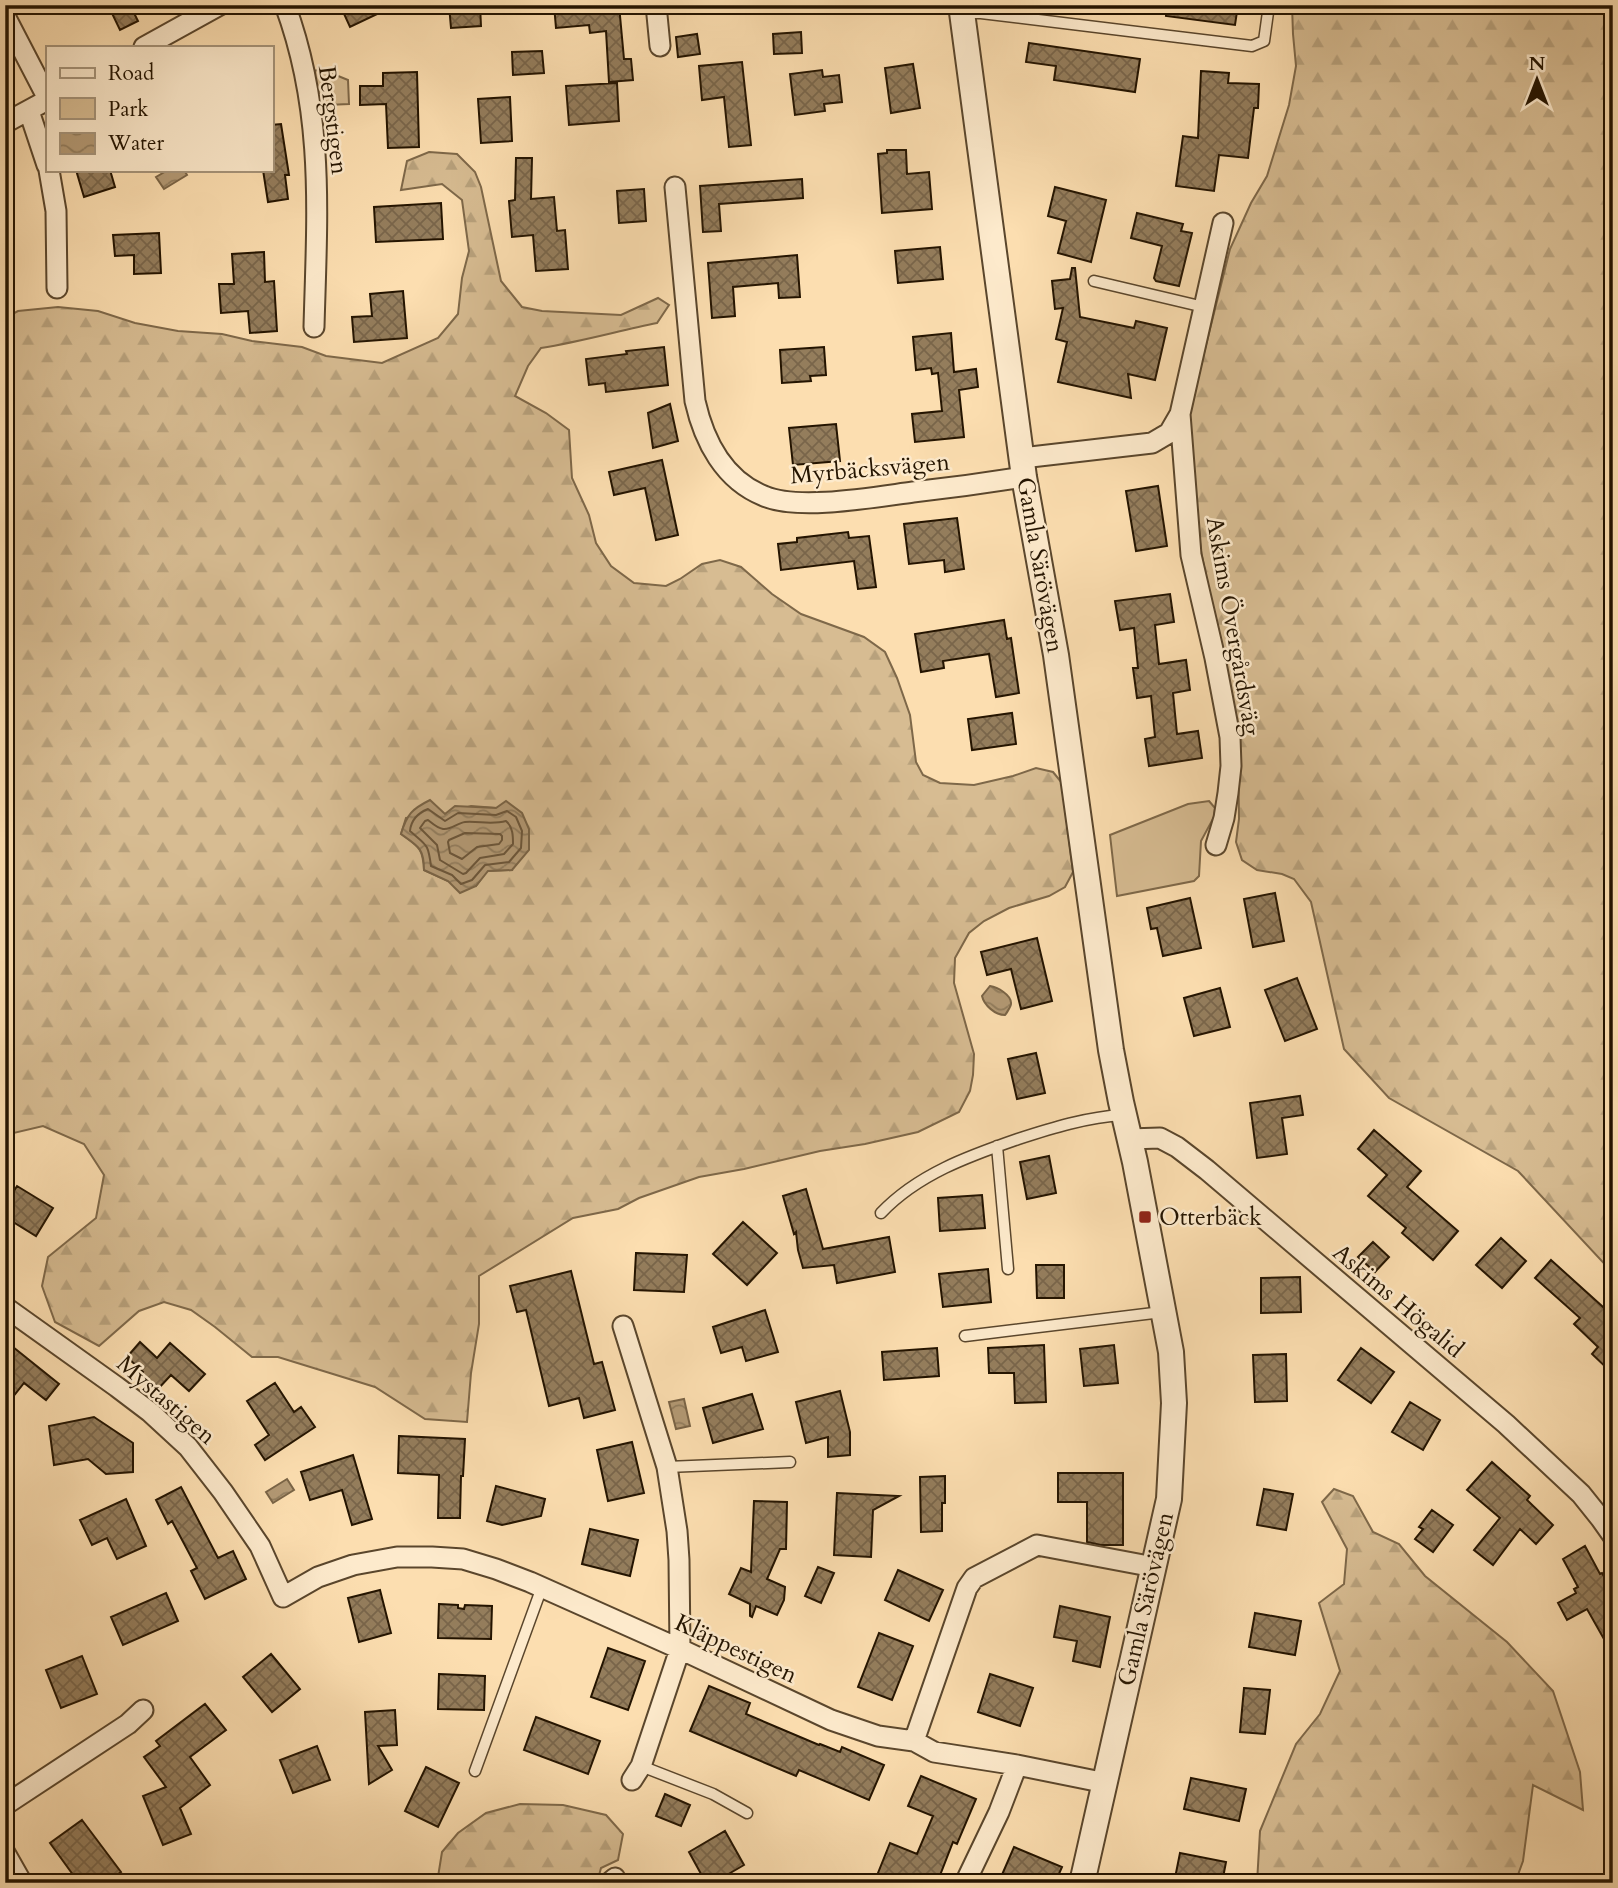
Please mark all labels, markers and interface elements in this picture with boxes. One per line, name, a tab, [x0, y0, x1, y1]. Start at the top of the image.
legend	[46, 46, 273, 172]
north arrow	[1502, 46, 1572, 116]
text: N	[1529, 51, 1546, 77]
text: Road	[108, 59, 154, 88]
street label: Bergstigen	[310, 64, 356, 177]
text: Park	[108, 95, 149, 124]
text: Water	[107, 129, 164, 158]
street label: Myrbäcksvägen	[789, 446, 951, 492]
street label: Gamla Särövägen	[1008, 475, 1072, 656]
street label: Askims Övergårdsväg	[1198, 514, 1269, 738]
place label: Otterbäck	[1159, 1201, 1262, 1234]
marker: Otterbäck	[1137, 1209, 1153, 1225]
street label: Askims Högalid	[1325, 1236, 1471, 1366]
street label: Mystastigen	[109, 1348, 223, 1453]
street label: Gamla Särövägen	[1110, 1508, 1182, 1689]
street label: Kläppestigen	[670, 1606, 803, 1692]

